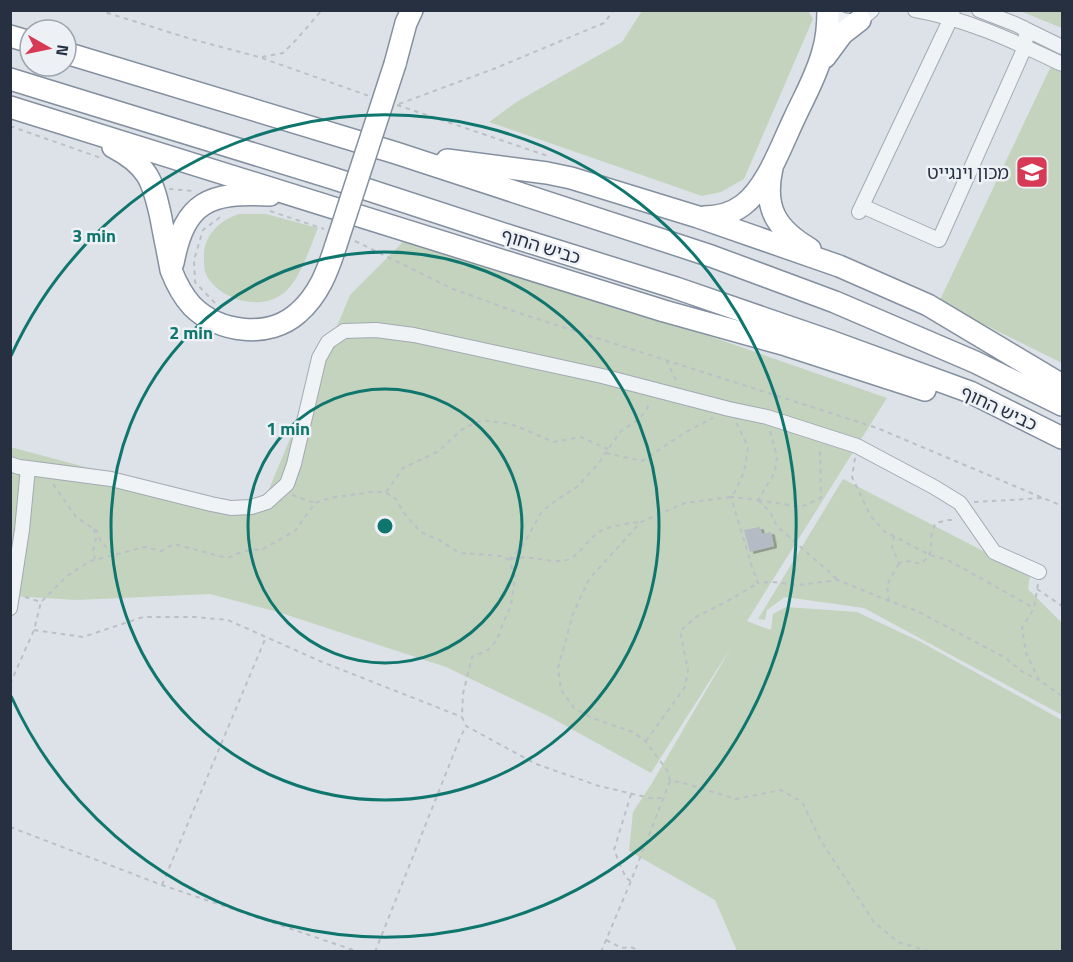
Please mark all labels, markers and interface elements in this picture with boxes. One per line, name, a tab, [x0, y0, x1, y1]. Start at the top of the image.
north arrow	[18, 18, 78, 78]
text: N	[50, 43, 76, 58]
school or university icon: מכון וינגייט	[1014, 154, 1050, 190]
place label: מכון וינגייט	[927, 159, 1009, 186]
street label: כביש החוף	[498, 221, 584, 271]
text: 3 min	[72, 222, 116, 249]
text: 2 min	[169, 319, 213, 346]
street label: כביש החוף	[956, 378, 1042, 438]
text: 1 min	[266, 415, 310, 442]
centre of rings	[375, 516, 395, 536]

